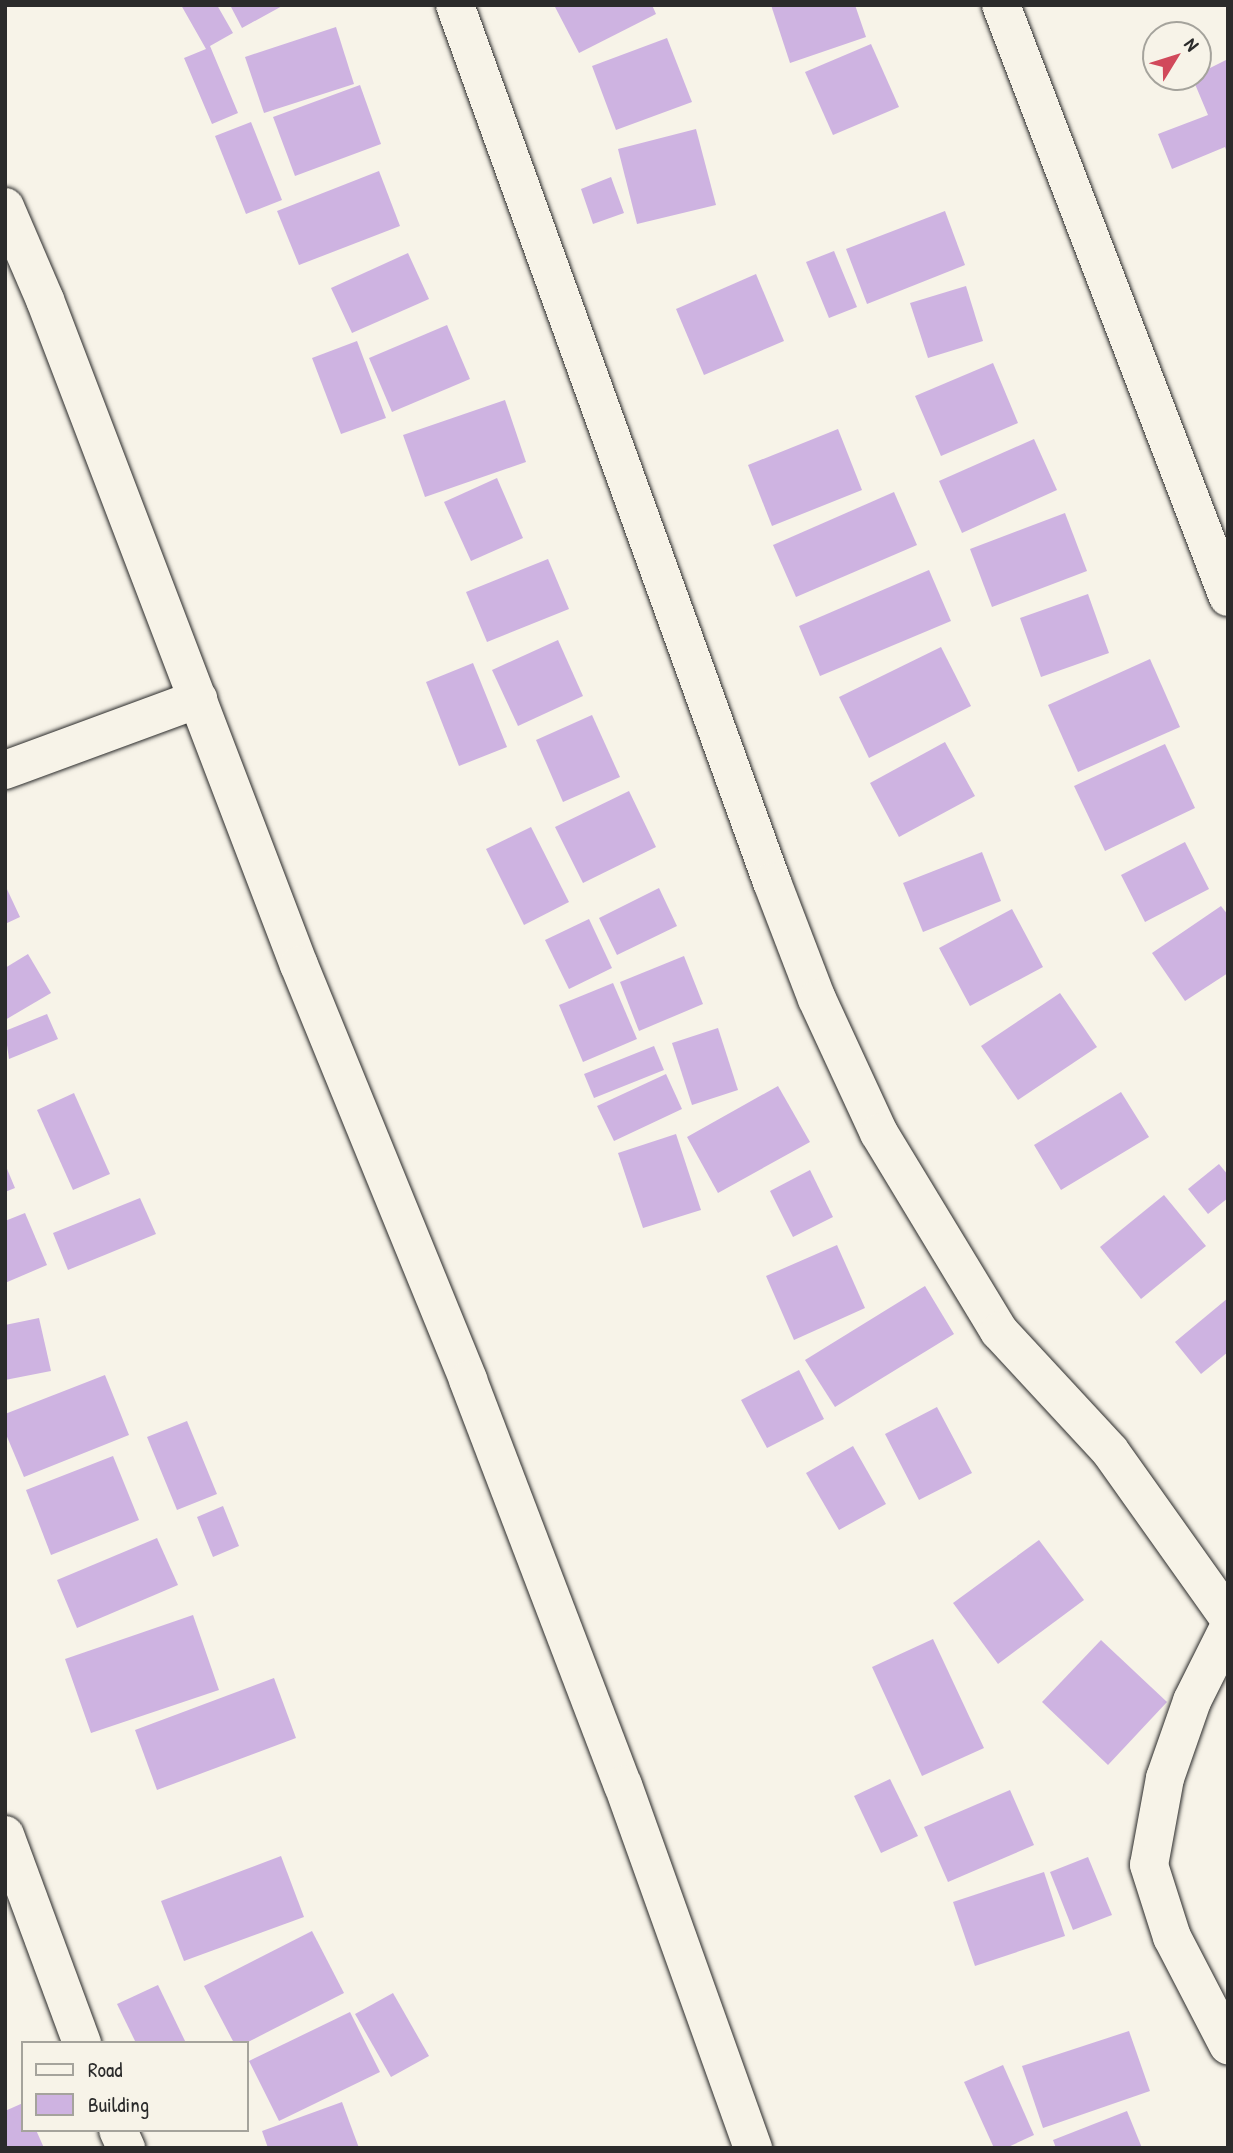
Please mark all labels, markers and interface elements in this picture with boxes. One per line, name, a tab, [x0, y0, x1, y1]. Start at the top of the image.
north arrow	[1142, 21, 1212, 91]
text: N	[1179, 32, 1205, 56]
legend	[21, 2041, 248, 2132]
text: Road	[88, 2055, 122, 2084]
text: Building	[88, 2090, 149, 2119]

